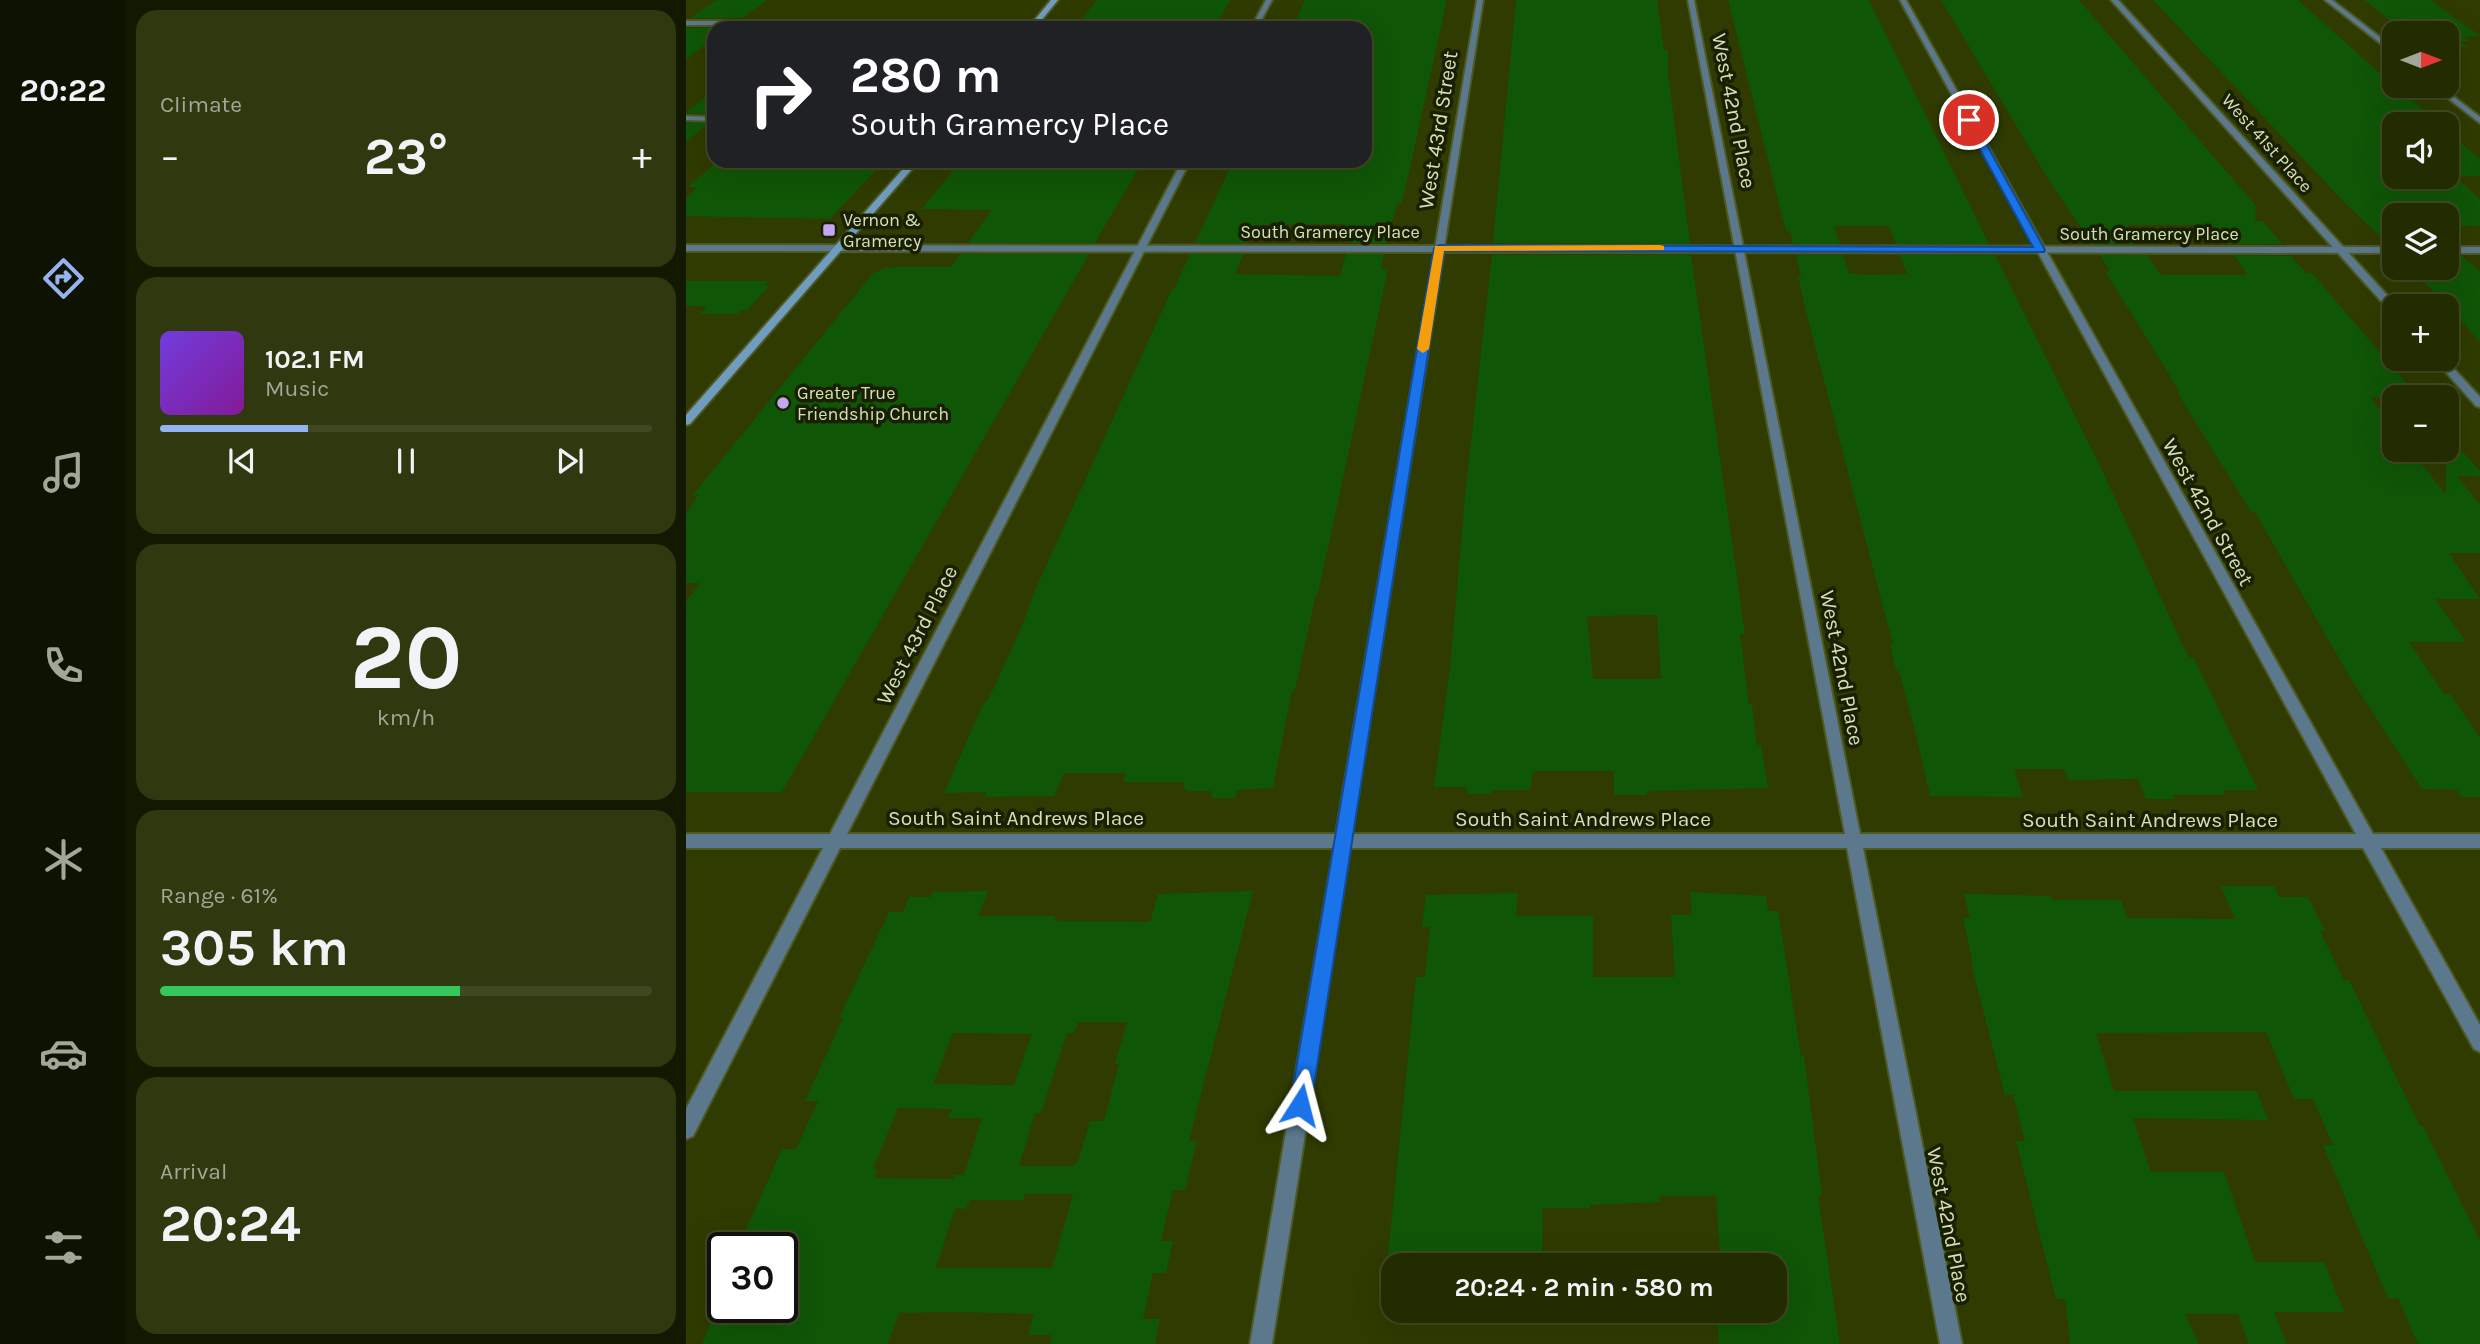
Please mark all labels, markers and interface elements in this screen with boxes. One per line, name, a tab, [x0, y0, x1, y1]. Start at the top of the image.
north arrow	[2382, 21, 2459, 98]
map controls	[2382, 21, 2459, 462]
street label: West 42nd Place	[1707, 31, 1761, 191]
text: 280 m	[850, 47, 1001, 104]
icon: right	[735, 49, 826, 140]
street label: West 43rd Street	[1414, 49, 1462, 211]
text: 20:22	[20, 72, 106, 109]
street label: West 41st Place	[2217, 89, 2317, 197]
pin	[1939, 90, 1999, 150]
text: Climate	[160, 91, 242, 118]
icon: arrive	[1950, 101, 1988, 139]
text: South Gramercy Place	[850, 106, 1169, 143]
button: sound	[2382, 112, 2459, 189]
text: 23°	[364, 126, 448, 187]
text: −	[160, 134, 180, 179]
text: +	[632, 134, 652, 179]
button: layers	[2382, 203, 2459, 280]
place label: Vernon & Gramercy	[843, 209, 922, 252]
street label: South Gramercy Place	[1240, 221, 1420, 243]
marker: Vernon & Gramercy	[821, 222, 837, 238]
street label: South Gramercy Place	[2059, 223, 2239, 245]
icon: directions	[39, 254, 88, 303]
button: +	[2382, 294, 2459, 371]
text: 102.1 FM	[265, 344, 365, 375]
text: Music	[265, 375, 329, 402]
place label: Greater True Friendship Church	[797, 382, 949, 425]
button: −	[2382, 385, 2459, 462]
marker: Greater True Friendship Church	[775, 395, 791, 411]
street label: West 42nd Street	[2158, 434, 2258, 590]
icon: previous	[223, 442, 261, 480]
icon: pause	[387, 442, 425, 480]
icon: next	[551, 442, 589, 480]
icon: music	[39, 448, 88, 497]
street label: West 43rd Place	[872, 562, 962, 708]
street label: West 42nd Place	[1815, 588, 1869, 748]
text: 20	[350, 605, 462, 711]
icon: phone	[39, 641, 88, 690]
text: km/h	[377, 704, 435, 731]
street label: South Saint Andrews Place	[888, 806, 1144, 830]
street label: South Saint Andrews Place	[1455, 807, 1711, 831]
street label: South Saint Andrews Place	[2022, 808, 2278, 832]
icon: climate	[39, 835, 88, 884]
text: Range · 61%	[160, 882, 278, 909]
text: 305 km	[160, 917, 349, 978]
icon: car	[39, 1029, 88, 1078]
position arrow	[1263, 1068, 1337, 1142]
street label: West 42nd Place	[1922, 1145, 1976, 1305]
text: Arrival	[160, 1158, 227, 1185]
text: 20:24	[160, 1193, 301, 1254]
icon: filters	[39, 1223, 88, 1272]
speed limit sign: 30	[707, 1232, 798, 1323]
text: 20:24 · 2 min · 580 m	[1454, 1272, 1714, 1303]

